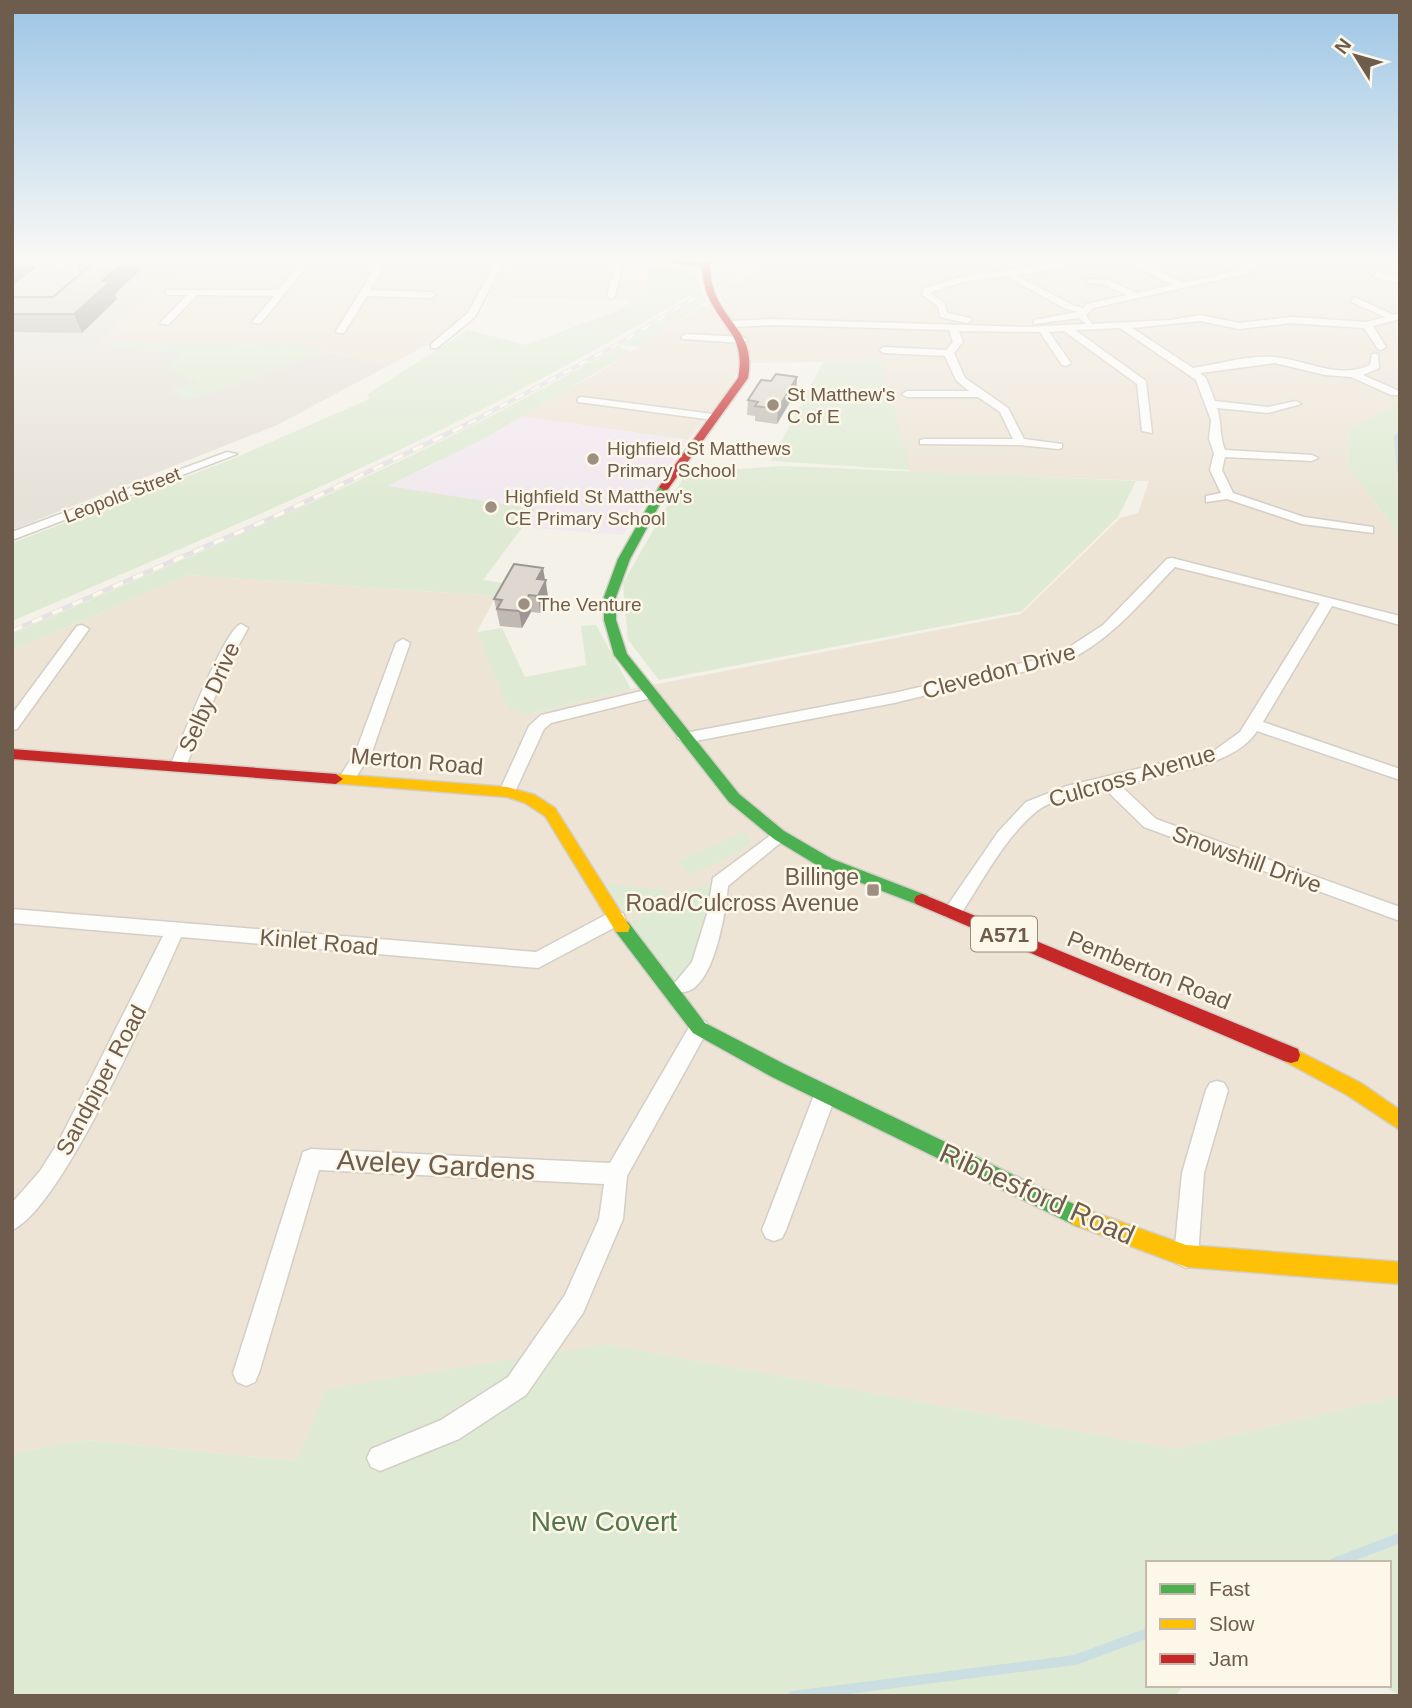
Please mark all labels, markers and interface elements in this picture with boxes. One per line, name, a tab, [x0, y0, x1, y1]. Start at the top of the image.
north arrow	[1321, 21, 1391, 91]
text: N	[1330, 34, 1355, 58]
place label: St Matthew's C of E	[787, 384, 895, 427]
marker: St Matthew's C of E	[765, 397, 781, 413]
place label: Highfield St Matthews Primary School	[607, 438, 791, 481]
marker: Highfield St Matthews Primary School	[585, 451, 601, 467]
street label: Leopold Street	[61, 463, 184, 527]
place label: Highfield St Matthew's CE Primary School	[505, 486, 692, 529]
marker: Highfield St Matthew's CE Primary School	[483, 499, 499, 515]
place label: The Venture	[538, 594, 642, 615]
marker: The Venture	[516, 596, 532, 612]
street label: Selby Drive	[173, 638, 245, 756]
street label: Clevedon Drive	[920, 638, 1078, 704]
street label: Culcross Avenue	[1046, 740, 1218, 812]
street label: Merton Road	[350, 742, 484, 780]
street label: Snowshill Drive	[1169, 820, 1325, 898]
place label: Billinge Road/Culcross Avenue	[625, 864, 859, 916]
marker: Billinge Road/Culcross Avenue	[865, 882, 881, 898]
road number: A571	[971, 916, 1037, 951]
street label: Kinlet Road	[259, 924, 379, 960]
street label: Pemberton Road	[1064, 925, 1234, 1015]
street label: Sandpiper Road	[51, 1001, 151, 1159]
street label: Ribbesford Road	[935, 1137, 1139, 1251]
street label: Aveley Gardens	[336, 1144, 536, 1186]
park label: New Covert	[531, 1506, 677, 1537]
legend	[1146, 1561, 1391, 1687]
text: Fast	[1209, 1577, 1250, 1600]
text: Slow	[1209, 1612, 1255, 1635]
text: Jam	[1209, 1647, 1249, 1670]

